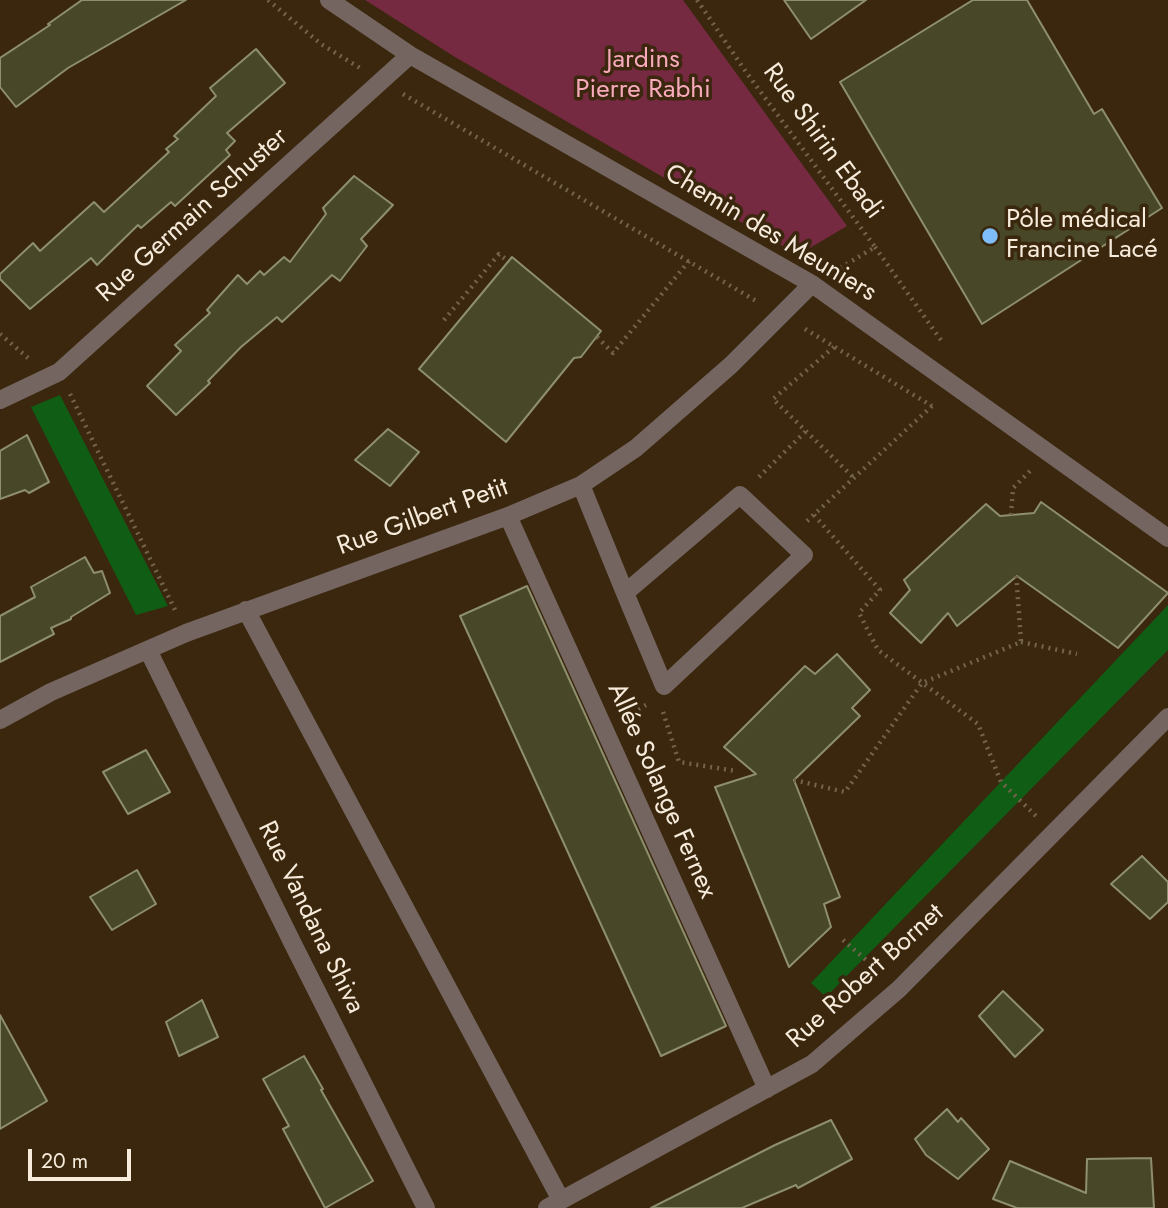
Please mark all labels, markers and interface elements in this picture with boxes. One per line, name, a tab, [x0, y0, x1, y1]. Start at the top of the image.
park label: Jardins Pierre Rabhi	[575, 45, 711, 106]
street label: Rue Shirin Ebadi	[755, 58, 889, 226]
street label: Rue Germain Schuster	[91, 122, 295, 310]
street label: Chemin des Meuniers	[659, 159, 881, 309]
place label: Pôle médical Francine Lacé	[1006, 205, 1158, 266]
marker: Pôle médical Francine Lacé	[980, 226, 1000, 246]
street label: Rue Gilbert Petit	[333, 473, 513, 563]
street label: Allée Solange Fernex	[599, 679, 723, 903]
street label: Rue Vandana Shiva	[250, 817, 370, 1019]
street label: Rue Robert Bornet	[781, 898, 951, 1056]
scale bar	[32, 1134, 135, 1178]
text: 20 m	[41, 1146, 88, 1176]

